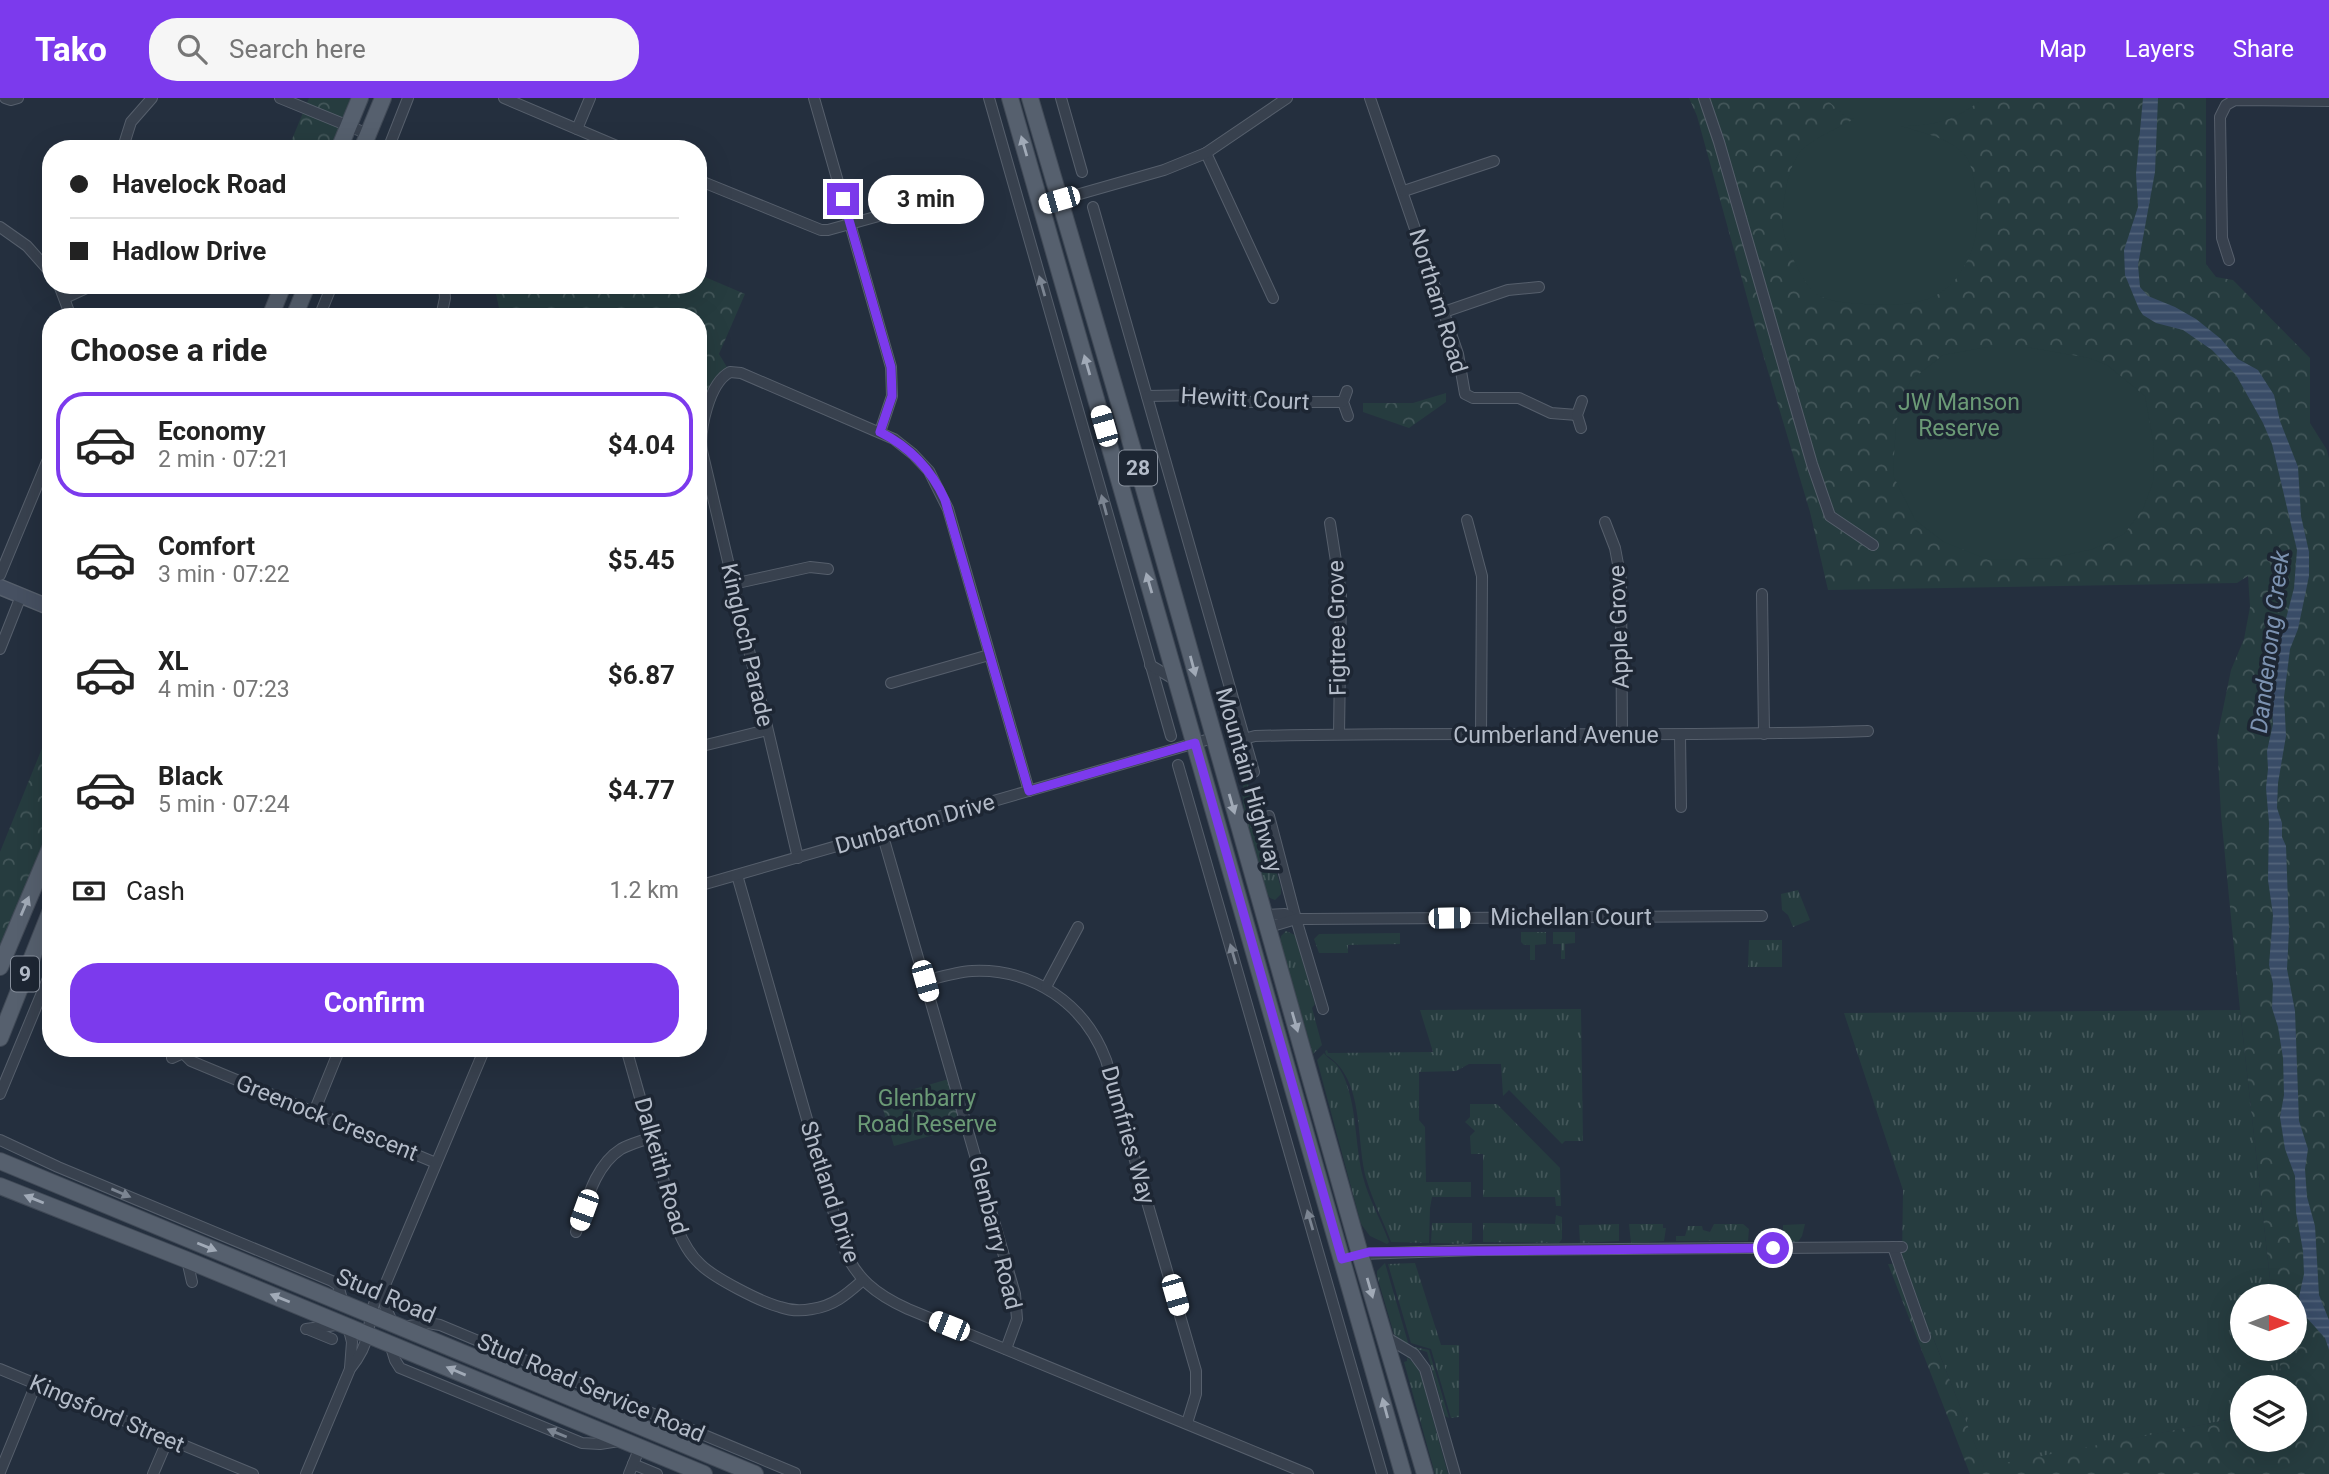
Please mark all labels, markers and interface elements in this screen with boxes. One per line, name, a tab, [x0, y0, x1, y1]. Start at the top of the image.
search box	[149, 18, 639, 81]
text: Tako	[35, 30, 107, 69]
icon: search	[173, 30, 211, 68]
text: Search here	[229, 34, 366, 64]
text: Map	[2039, 35, 2087, 63]
text: Layers	[2125, 35, 2195, 63]
text: Share	[2233, 35, 2294, 63]
one-way arrow	[1019, 135, 1029, 156]
text: Havelock Road	[112, 169, 286, 199]
callout: 3 min	[868, 174, 983, 224]
route end	[827, 183, 859, 215]
car	[1036, 184, 1083, 216]
text: 3 min	[897, 186, 955, 213]
street label: Northam Road	[1403, 226, 1473, 376]
text: Hadlow Drive	[112, 236, 266, 266]
one-way arrow	[1037, 276, 1047, 297]
text: Choose a ride	[70, 331, 267, 369]
one-way arrow	[1081, 354, 1091, 375]
street label: Hewitt Court	[1180, 382, 1310, 416]
park label: JW Manson Reserve	[1898, 389, 2020, 442]
car	[1089, 403, 1120, 449]
icon: car	[74, 413, 137, 476]
text: Economy	[158, 416, 265, 446]
text: $4.04	[608, 430, 675, 460]
text: 2 min · 07:21	[158, 446, 290, 473]
road number: 28	[1119, 450, 1157, 486]
one-way arrow	[1099, 494, 1109, 515]
icon: car	[74, 528, 137, 591]
text: Comfort	[158, 531, 255, 561]
text: $5.45	[608, 545, 675, 575]
water label: Dandenong Creek	[2245, 548, 2295, 735]
street label: Figtree Grove	[1322, 560, 1352, 696]
text: 3 min · 07:22	[158, 561, 290, 588]
street label: Kingloch Parade	[715, 561, 779, 729]
street label: Apple Grove	[1603, 565, 1635, 689]
one-way arrow	[1144, 572, 1154, 593]
icon: car	[74, 643, 137, 706]
text: XL	[158, 646, 189, 676]
one-way arrow	[1189, 656, 1199, 677]
text: $6.87	[608, 660, 675, 690]
text: 4 min · 07:23	[158, 676, 290, 703]
street label: Mountain Highway	[1210, 685, 1288, 875]
street label: Cumberland Avenue	[1453, 722, 1659, 749]
icon: car	[74, 758, 137, 821]
text: Black	[158, 761, 223, 791]
text: $4.77	[608, 775, 675, 805]
street label: Dunbarton Drive	[832, 788, 998, 860]
text: 5 min · 07:24	[158, 791, 290, 818]
one-way arrow	[1227, 793, 1237, 814]
icon: cash	[70, 872, 108, 910]
text: Cash	[126, 876, 185, 906]
text: 1.2 km	[610, 877, 679, 904]
one-way arrow	[20, 896, 31, 917]
street label: Michellan Court	[1490, 904, 1652, 931]
car	[1428, 907, 1471, 929]
one-way arrow	[1228, 943, 1238, 964]
road number: 9	[11, 956, 39, 992]
car	[910, 958, 941, 1004]
button: Confirm	[70, 963, 679, 1043]
one-way arrow	[1291, 1012, 1301, 1033]
street label: Dumfries Way	[1095, 1063, 1161, 1207]
street label: Greenock Crescent	[232, 1069, 422, 1167]
park label: Glenbarry Road Reserve	[857, 1085, 997, 1138]
street label: Dalkeith Road	[629, 1094, 693, 1238]
street label: Shetland Drive	[794, 1118, 866, 1266]
street label: Glenbarry Road	[963, 1154, 1027, 1312]
one-way arrow	[111, 1187, 132, 1198]
car	[567, 1187, 602, 1233]
one-way arrow	[24, 1194, 45, 1205]
one-way arrow	[1304, 1209, 1314, 1230]
route start	[1757, 1232, 1789, 1264]
one-way arrow	[196, 1242, 217, 1253]
street label: Stud Road	[332, 1263, 440, 1329]
car	[1160, 1272, 1191, 1318]
one-way arrow	[1365, 1278, 1375, 1299]
north arrow	[2230, 1284, 2306, 1362]
map controls	[2230, 1284, 2307, 1452]
one-way arrow	[269, 1293, 290, 1304]
car	[926, 1308, 973, 1344]
street label: Stud Road Service Road	[473, 1328, 709, 1448]
one-way arrow	[445, 1366, 466, 1377]
street label: Kingsford Street	[26, 1369, 188, 1459]
button: layers	[2230, 1375, 2307, 1452]
one-way arrow	[1379, 1397, 1390, 1419]
one-way arrow	[547, 1427, 568, 1438]

